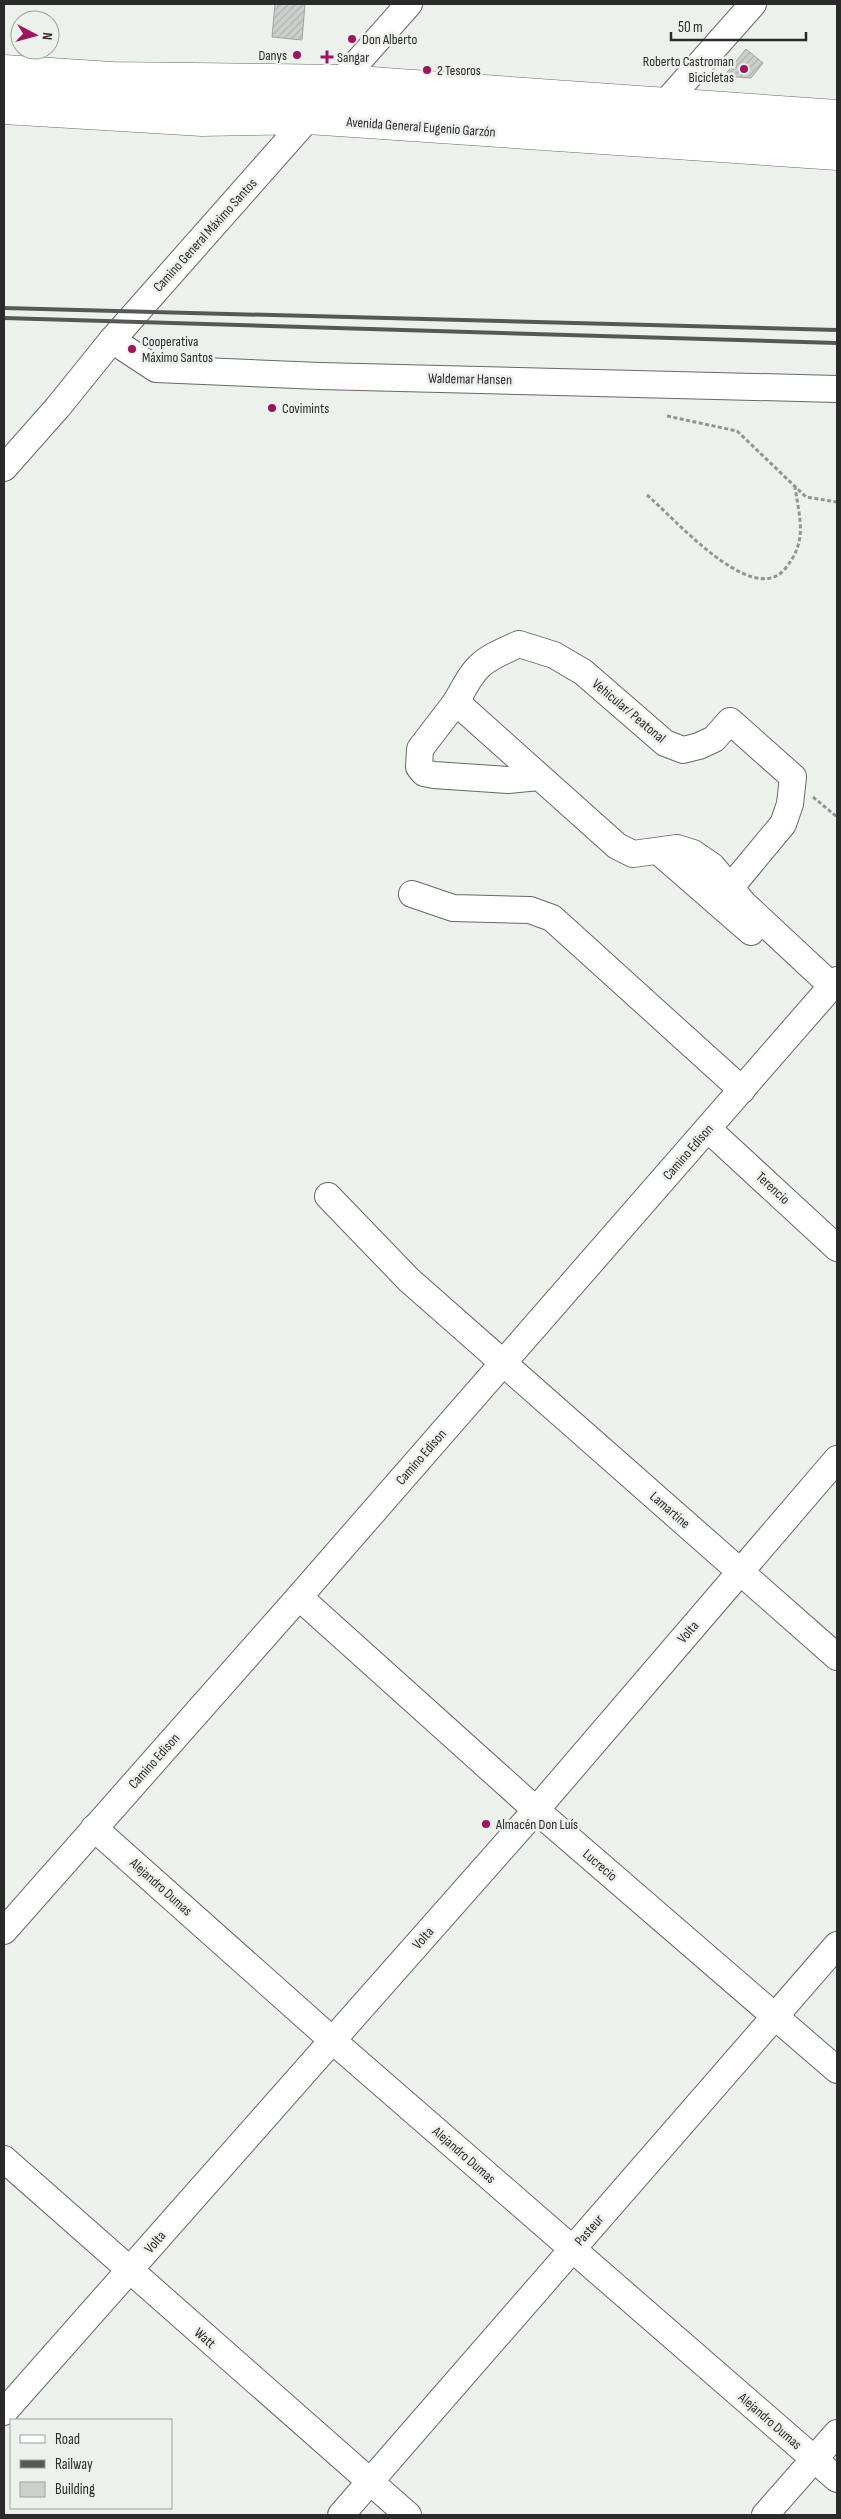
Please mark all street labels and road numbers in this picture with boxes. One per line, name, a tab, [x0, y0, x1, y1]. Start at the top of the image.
street label: Avenida General Eugenio Garzón	[345, 113, 496, 141]
street label: Camino General Máximo Santos	[150, 175, 260, 295]
street label: Waldemar Hansen	[428, 370, 512, 388]
street label: Vehicular/ Peatonal	[589, 675, 669, 747]
street label: Camino Edison	[659, 1121, 717, 1183]
street label: Terencio	[753, 1168, 793, 1208]
street label: Camino Edison	[392, 1426, 450, 1488]
street label: Lamartine	[646, 1488, 694, 1532]
street label: Volta	[674, 1617, 702, 1647]
street label: Camino Edison	[125, 1730, 183, 1792]
street label: Lucrecio	[579, 1845, 621, 1885]
street label: Alejandro Dumas	[126, 1854, 196, 1919]
street label: Volta	[409, 1923, 437, 1953]
street label: Alejandro Dumas	[428, 2122, 499, 2187]
street label: Pasteur	[571, 2211, 607, 2249]
street label: Volta	[141, 2227, 169, 2257]
street label: Watt	[191, 2324, 219, 2352]
street label: Alejandro Dumas	[734, 2388, 805, 2453]

